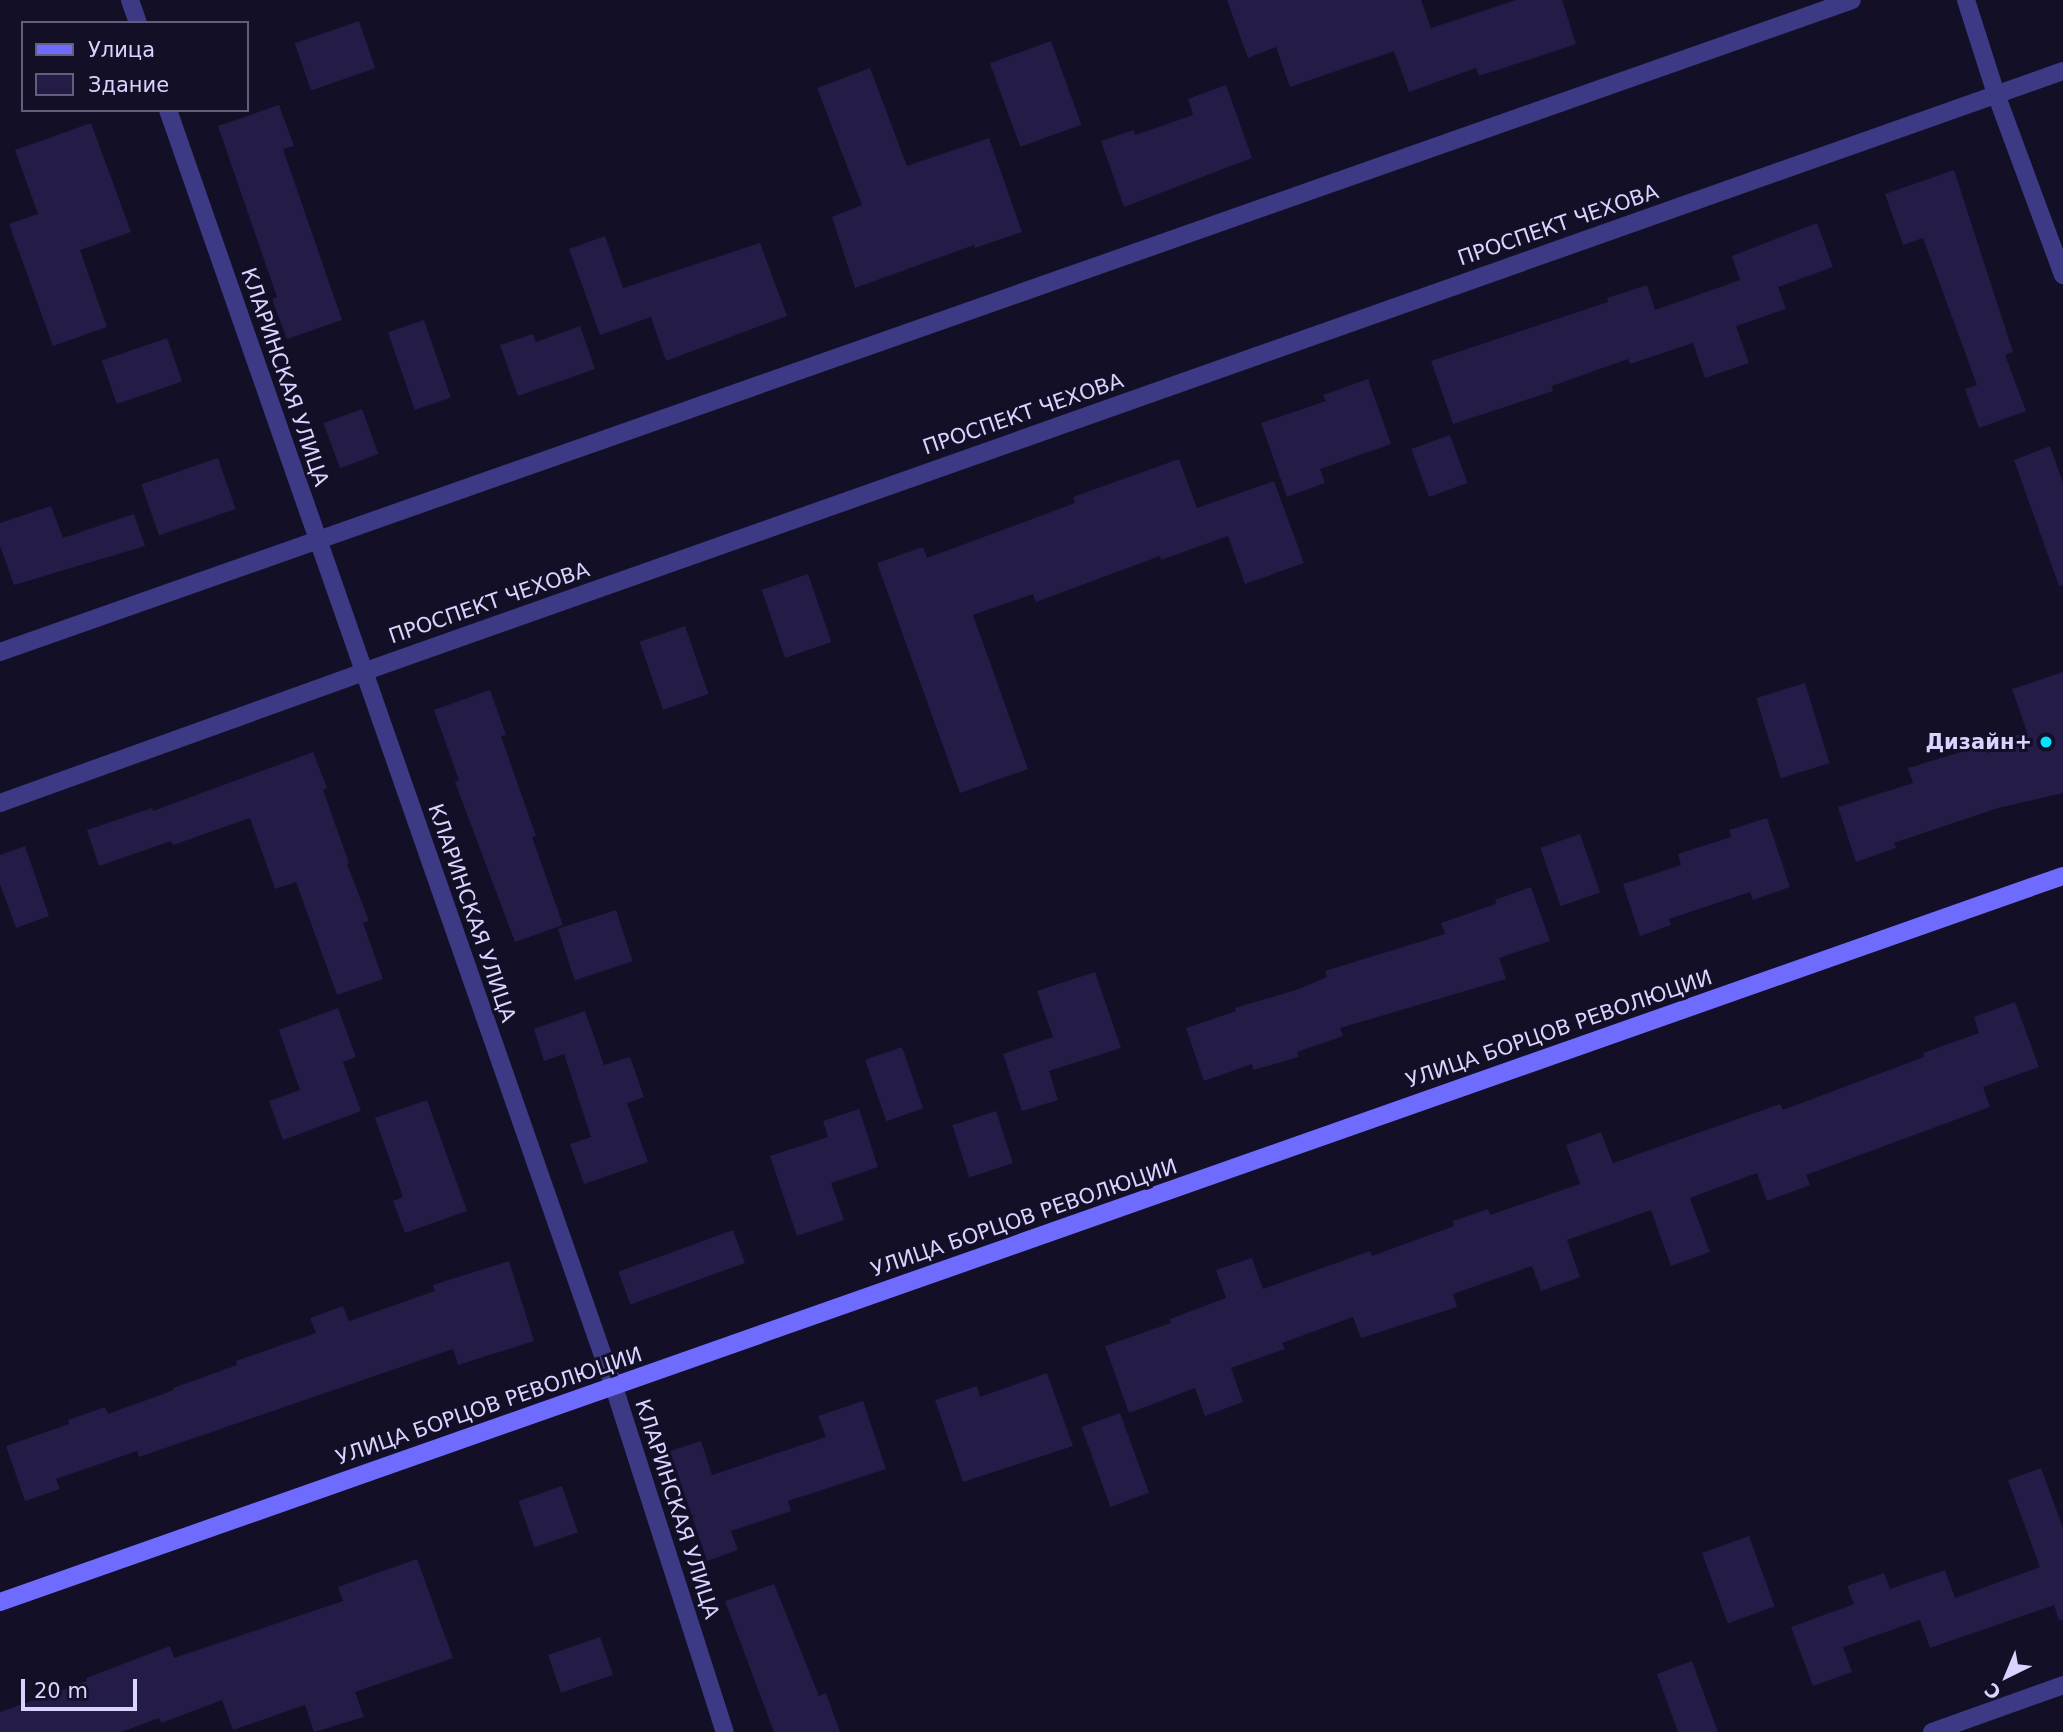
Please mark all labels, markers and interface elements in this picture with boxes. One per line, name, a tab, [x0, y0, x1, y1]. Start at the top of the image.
legend	[21, 21, 248, 112]
text: Улица	[88, 38, 155, 62]
text: Здание	[88, 73, 169, 97]
street label: ПРОСПЕКТ ЧЕХОВА	[1454, 179, 1662, 271]
street label: КЛАРИНСКАЯ УЛИЦА	[236, 264, 334, 490]
street label: ПРОСПЕКТ ЧЕХОВА	[919, 368, 1127, 460]
street label: ПРОСПЕКТ ЧЕХОВА	[385, 557, 593, 649]
place label: Дизайн+	[1925, 729, 2032, 755]
marker: Дизайн+	[2038, 734, 2054, 750]
street label: КЛАРИНСКАЯ УЛИЦА	[423, 800, 521, 1026]
street label: УЛИЦА БОРЦОВ РЕВОЛЮЦИИ	[1403, 965, 1715, 1093]
street label: УЛИЦА БОРЦОВ РЕВОЛЮЦИИ	[868, 1154, 1180, 1282]
street label: УЛИЦА БОРЦОВ РЕВОЛЮЦИИ	[333, 1342, 645, 1470]
street label: КЛАРИНСКАЯ УЛИЦА	[630, 1396, 724, 1622]
north arrow	[1972, 1641, 2042, 1711]
scale bar	[24, 1666, 140, 1710]
text: 20 m	[34, 1679, 88, 1703]
text: С	[1980, 1679, 2005, 1704]

